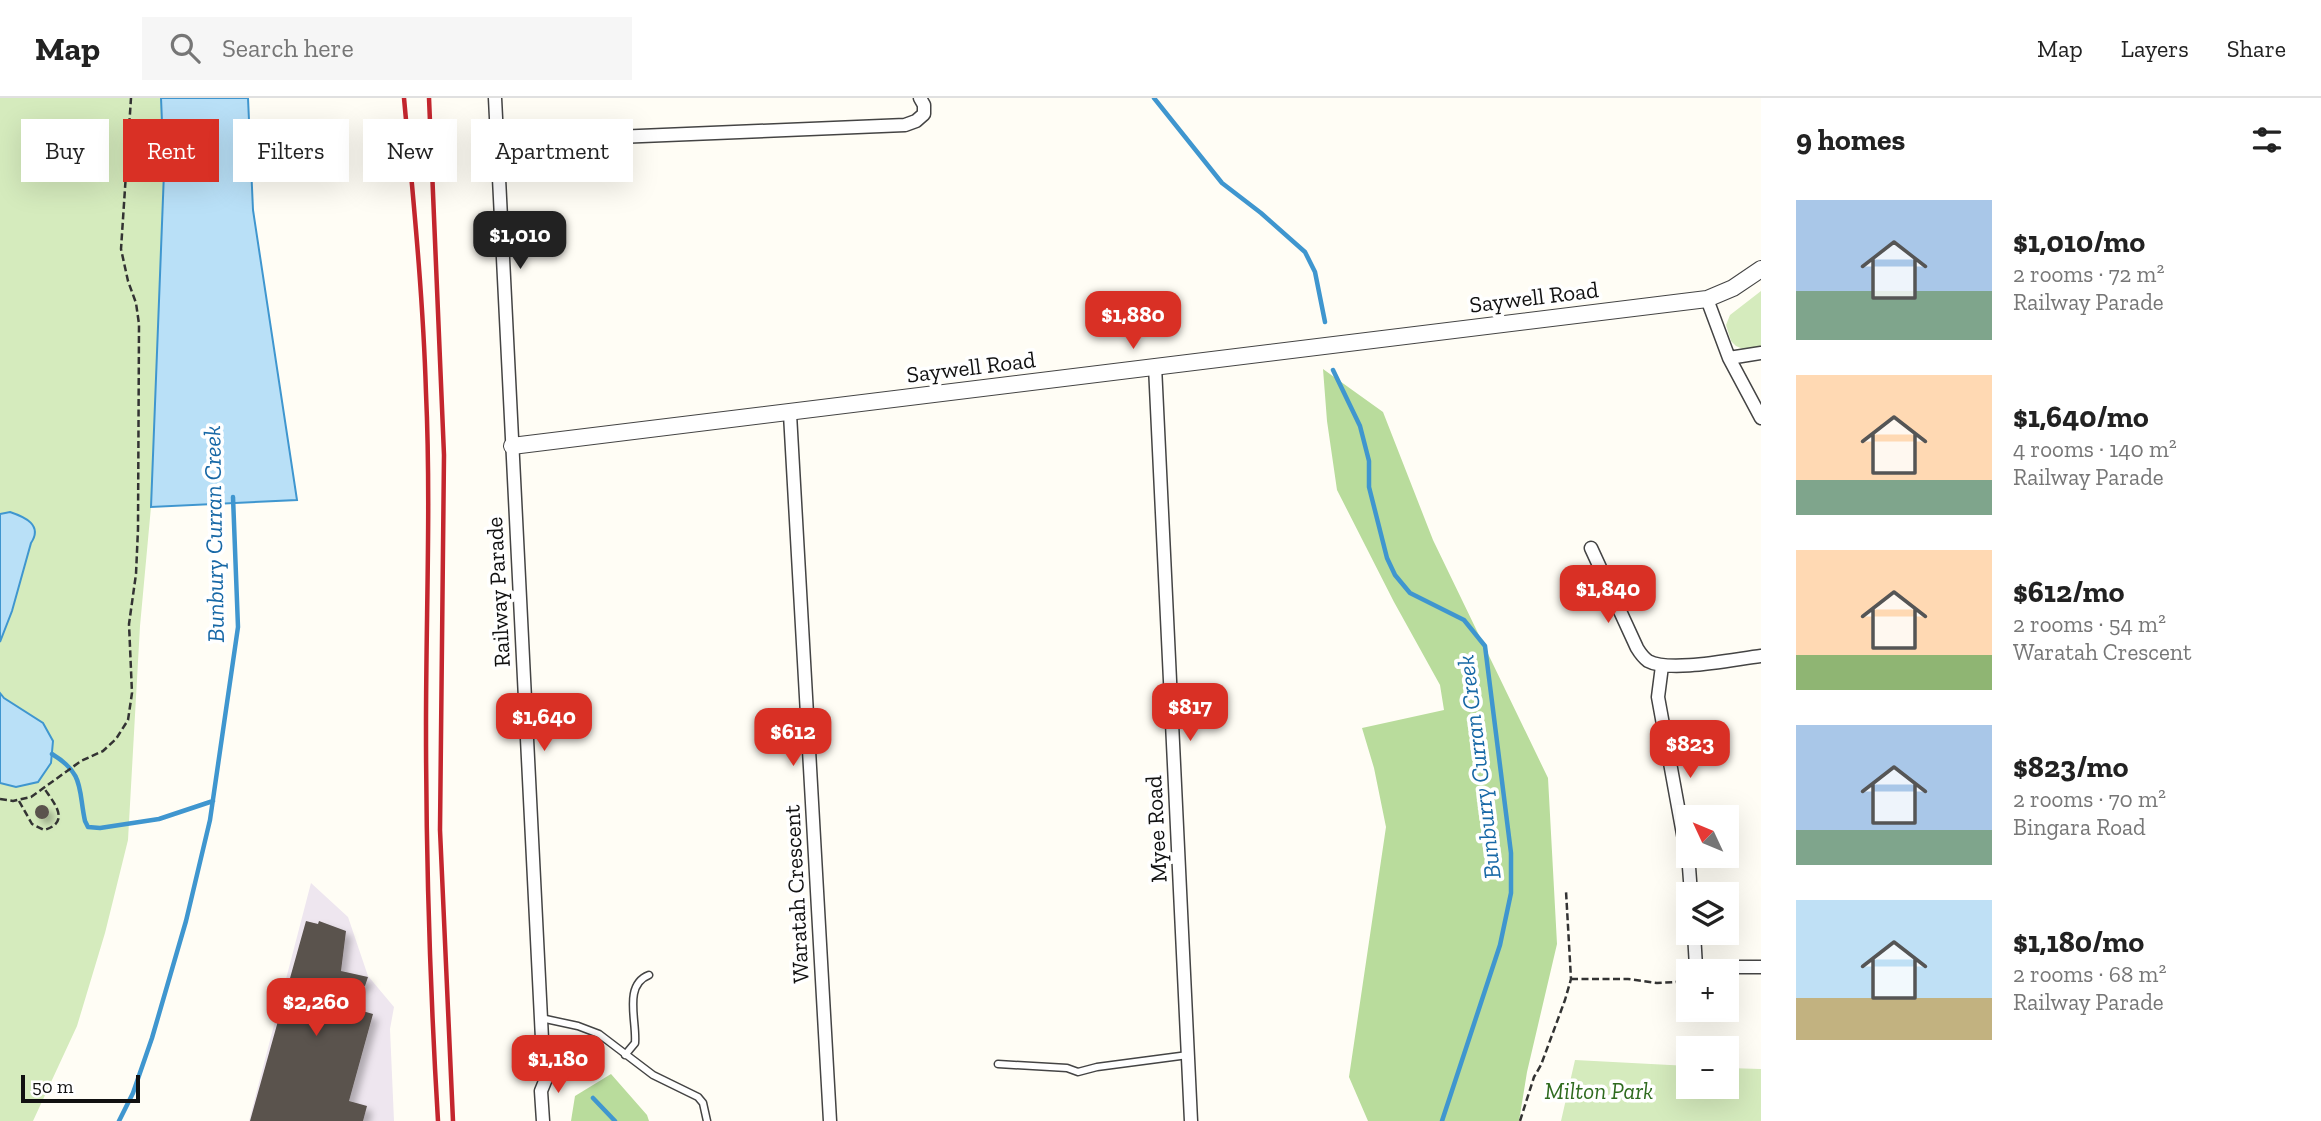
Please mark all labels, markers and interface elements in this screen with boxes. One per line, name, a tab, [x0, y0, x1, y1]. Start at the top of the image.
search box	[142, 17, 632, 80]
text: Map	[35, 29, 100, 68]
icon: search	[166, 29, 204, 67]
text: Search here	[222, 32, 354, 64]
text: Map	[2037, 34, 2083, 63]
text: Layers	[2121, 34, 2189, 63]
text: Share	[2227, 34, 2286, 63]
chip: Buy	[21, 119, 109, 182]
chip: Rent	[123, 119, 219, 182]
chip: Filters	[233, 119, 349, 182]
chip: New	[363, 119, 457, 182]
chip: Apartment	[471, 119, 633, 182]
icon: filters	[2248, 121, 2286, 159]
text: 9 homes	[1796, 122, 1905, 158]
pin: $1,010	[463, 212, 577, 271]
text: $1,010	[489, 220, 551, 248]
text: $1,010/mo	[2013, 224, 2145, 260]
icon: home	[1852, 228, 1936, 312]
text: 2 rooms · 72 m²	[2013, 260, 2164, 288]
street label: Saywell Road	[1468, 275, 1600, 319]
text: Railway Parade	[2013, 288, 2164, 316]
pin: $1,880	[1076, 292, 1190, 351]
text: $1,880	[1101, 300, 1165, 328]
street label: Saywell Road	[905, 345, 1037, 389]
text: $1,640/mo	[2013, 399, 2149, 435]
icon: home	[1852, 403, 1936, 487]
water label: Bunbury Curran Creek	[197, 425, 230, 643]
text: 4 rooms · 140 m²	[2013, 435, 2177, 463]
text: Railway Parade	[2013, 463, 2164, 491]
street label: Railway Parade	[480, 516, 516, 668]
pin: $1,840	[1551, 566, 1665, 625]
text: $1,840	[1576, 574, 1640, 602]
text: $612/mo	[2013, 574, 2124, 610]
icon: home	[1852, 578, 1936, 662]
text: 2 rooms · 54 m²	[2013, 610, 2166, 638]
text: Waratah Crescent	[2013, 638, 2191, 666]
water label: Bunburry Curran Creek	[1450, 653, 1507, 881]
pin: $817	[1149, 684, 1231, 743]
text: $817	[1168, 692, 1212, 720]
pin: $1,640	[487, 694, 601, 753]
text: $1,640	[512, 702, 576, 730]
pin: $612	[752, 708, 834, 768]
text: $612	[770, 717, 816, 745]
pin: $823	[1649, 720, 1731, 780]
text: $823	[1666, 729, 1714, 757]
text: $823/mo	[2013, 749, 2128, 785]
icon: home	[1852, 753, 1936, 837]
street label: Myee Road	[1139, 774, 1173, 883]
text: 2 rooms · 70 m²	[2013, 785, 2166, 813]
street label: Waratah Crescent	[777, 804, 815, 984]
north arrow	[1676, 805, 1740, 868]
map controls	[1676, 805, 1739, 1099]
text: Bingara Road	[2013, 813, 2146, 841]
button: layers	[1676, 882, 1739, 945]
text: $1,180/mo	[2013, 924, 2144, 960]
icon: home	[1852, 928, 1936, 1012]
button: +	[1676, 959, 1739, 1022]
text: 2 rooms · 68 m²	[2013, 960, 2166, 988]
pin: $2,260	[259, 978, 373, 1038]
text: $2,260	[283, 987, 349, 1015]
text: Railway Parade	[2013, 988, 2164, 1016]
pin: $1,180	[501, 1035, 615, 1095]
button: −	[1676, 1036, 1739, 1099]
text: $1,180	[528, 1044, 588, 1072]
scale bar	[21, 1072, 140, 1104]
text: 50 m	[32, 1075, 73, 1098]
park label: Milton Park	[1545, 1077, 1653, 1105]

